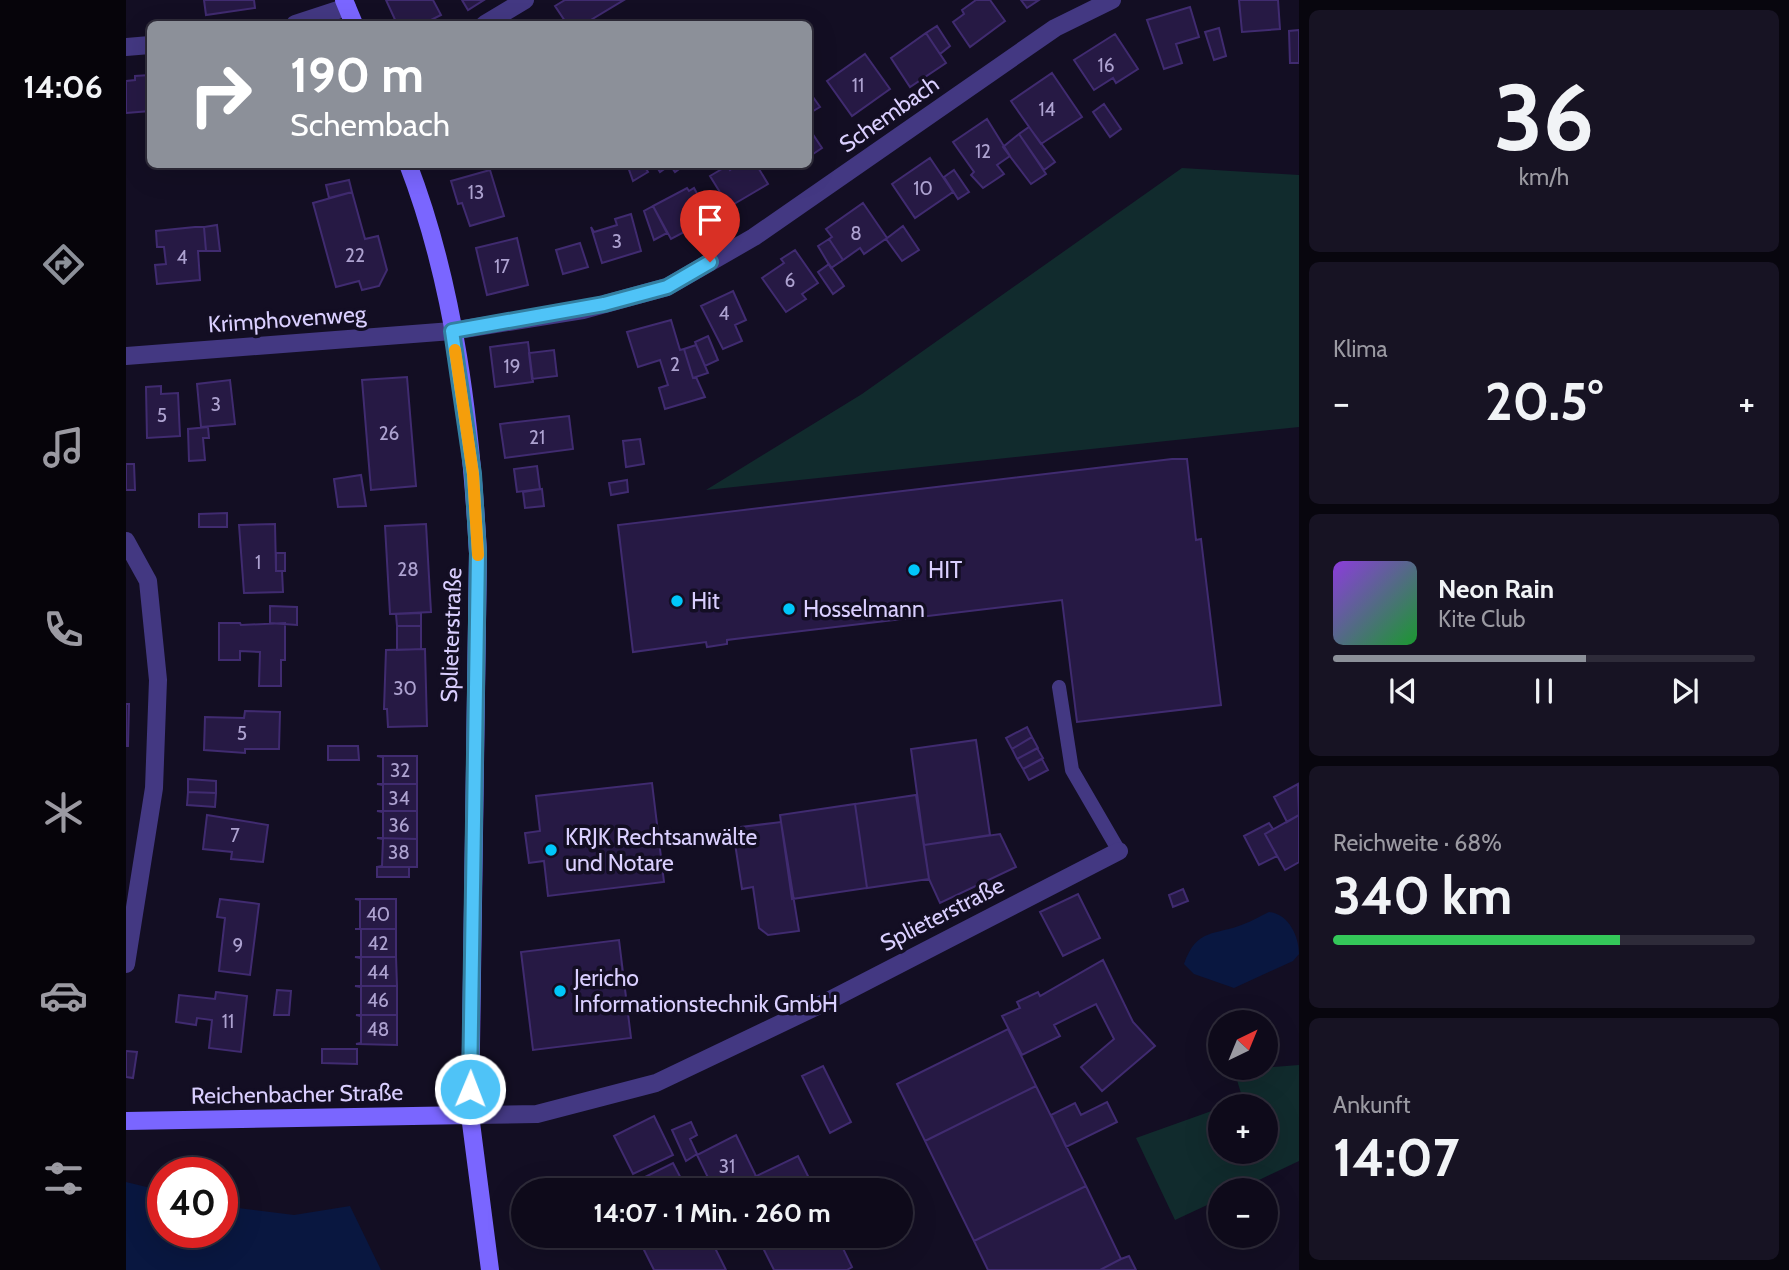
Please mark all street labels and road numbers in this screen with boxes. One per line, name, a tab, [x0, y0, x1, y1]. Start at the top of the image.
street label: Schembach	[834, 70, 944, 158]
street label: Krimphovenweg	[207, 299, 368, 338]
street label: Splieterstraße	[435, 567, 467, 703]
street label: Splieterstraße	[875, 871, 1009, 957]
street label: Reichenbacher Straße	[191, 1078, 404, 1110]

